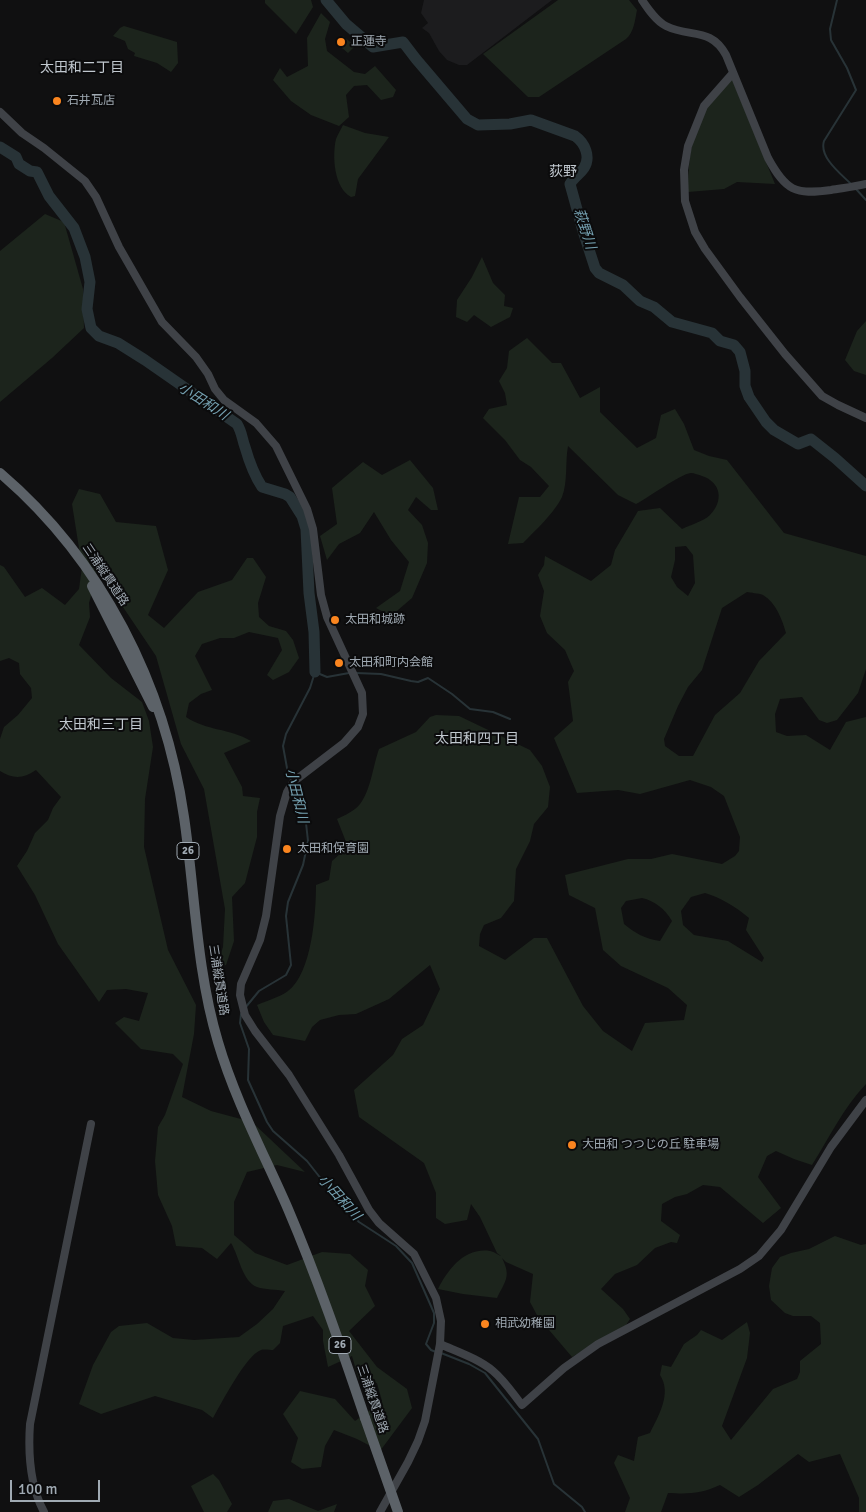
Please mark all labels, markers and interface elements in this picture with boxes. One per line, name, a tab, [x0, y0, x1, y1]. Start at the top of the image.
place label: 正蓮寺	[351, 35, 387, 49]
marker: 正蓮寺	[335, 36, 347, 48]
district label: 太田和二丁目	[40, 60, 124, 76]
place label: 石井瓦店	[67, 94, 115, 108]
marker: 石井瓦店	[51, 95, 63, 107]
district label: 荻野	[549, 164, 577, 180]
water label: 萩野川	[570, 206, 598, 252]
water label: 小田和川	[175, 380, 231, 424]
street label: 三浦縦貫道路	[79, 541, 131, 609]
place label: 太田和城跡	[345, 613, 405, 627]
marker: 太田和城跡	[329, 614, 341, 626]
place label: 太田和町内会館	[349, 656, 433, 670]
marker: 太田和町内会館	[333, 657, 345, 669]
district label: 太田和三丁目	[59, 717, 143, 733]
district label: 太田和四丁目	[435, 731, 519, 747]
water label: 小田和川	[281, 767, 311, 825]
road number: 26	[177, 842, 199, 859]
place label: 太田和保育園	[297, 842, 369, 856]
marker: 太田和保育園	[281, 843, 293, 855]
street label: 三浦縦貫道路	[205, 943, 231, 1017]
place label: 大田和 つつじの丘 駐車場	[582, 1138, 719, 1152]
marker: 大田和 つつじの丘 駐車場	[566, 1139, 578, 1151]
water label: 小田和川	[314, 1172, 364, 1224]
place label: 相武幼稚園	[495, 1317, 555, 1331]
marker: 相武幼稚園	[479, 1318, 491, 1330]
road number: 26	[329, 1336, 351, 1354]
street label: 三浦縦貫道路	[353, 1363, 391, 1435]
scale bar	[12, 1470, 102, 1502]
text: 100 m	[18, 1480, 58, 1498]

